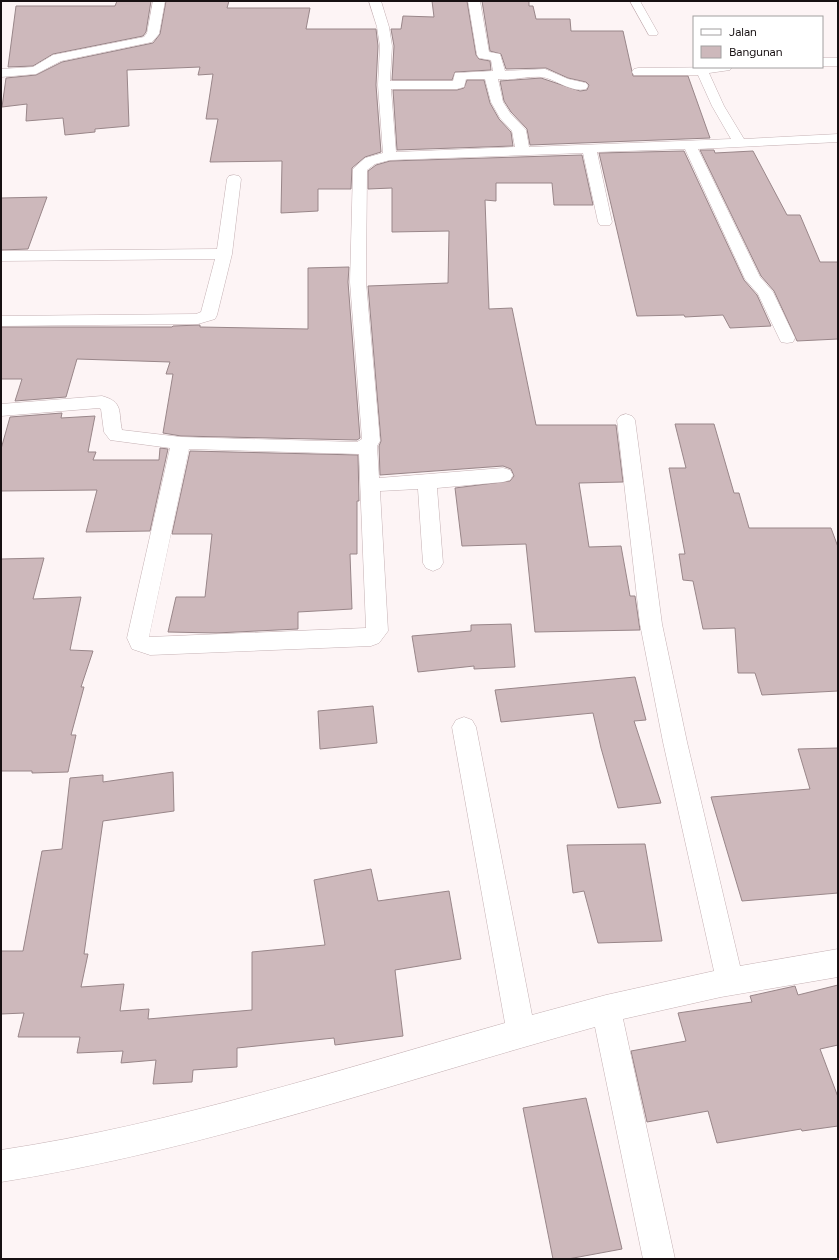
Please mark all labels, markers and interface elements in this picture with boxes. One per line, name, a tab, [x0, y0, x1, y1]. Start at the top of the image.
legend	[693, 16, 823, 68]
text: Jalan	[729, 25, 757, 39]
text: Bangunan	[729, 45, 783, 59]

